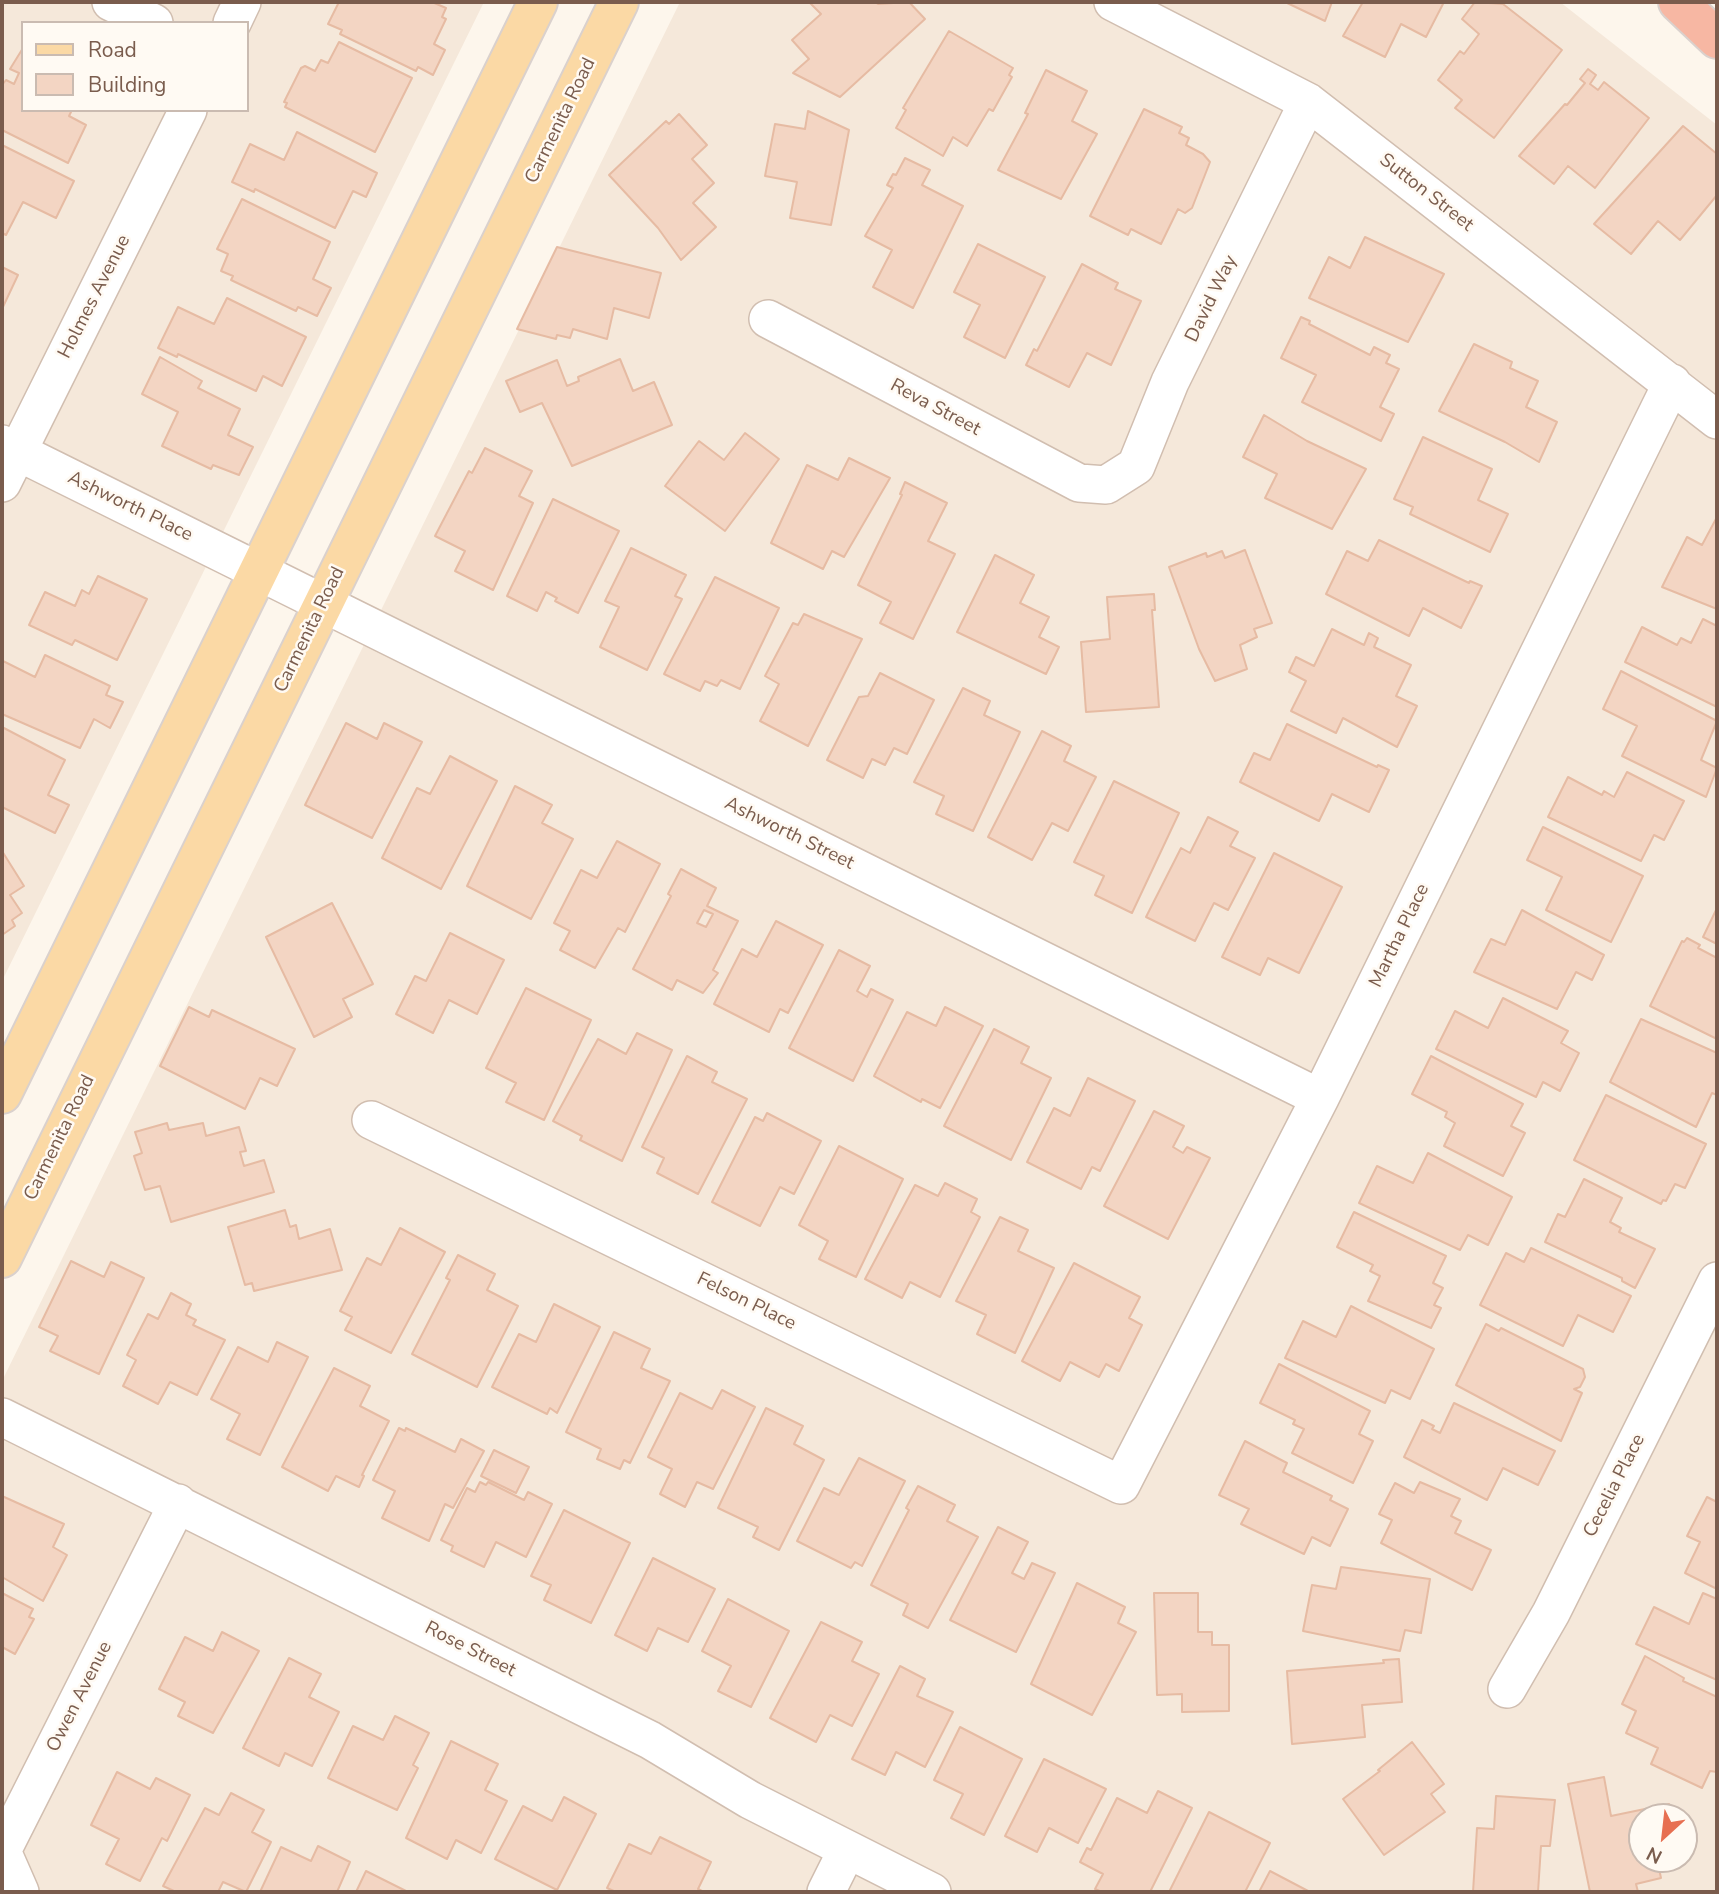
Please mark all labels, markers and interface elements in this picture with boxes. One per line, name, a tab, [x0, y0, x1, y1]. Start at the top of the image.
legend	[21, 21, 248, 112]
text: Road	[88, 36, 137, 64]
street label: Carmenita Road	[521, 55, 601, 187]
text: Building	[88, 71, 166, 99]
street label: Sutton Street	[1374, 149, 1478, 237]
street label: Holmes Avenue	[54, 231, 136, 363]
street label: David Way	[1181, 252, 1243, 346]
street label: Reva Street	[886, 375, 984, 441]
street label: Ashworth Place	[64, 467, 196, 547]
street label: Carmenita Road	[270, 564, 350, 696]
street label: Ashworth Street	[720, 793, 858, 875]
street label: Martha Place	[1365, 880, 1435, 992]
street label: Carmenita Road	[20, 1072, 100, 1204]
street label: Felson Place	[693, 1268, 799, 1336]
street label: Cecelia Place	[1579, 1431, 1651, 1541]
street label: Rose Street	[421, 1617, 519, 1683]
street label: Owen Avenue	[42, 1638, 118, 1756]
north arrow	[1628, 1803, 1698, 1873]
text: N	[1642, 1840, 1667, 1870]

